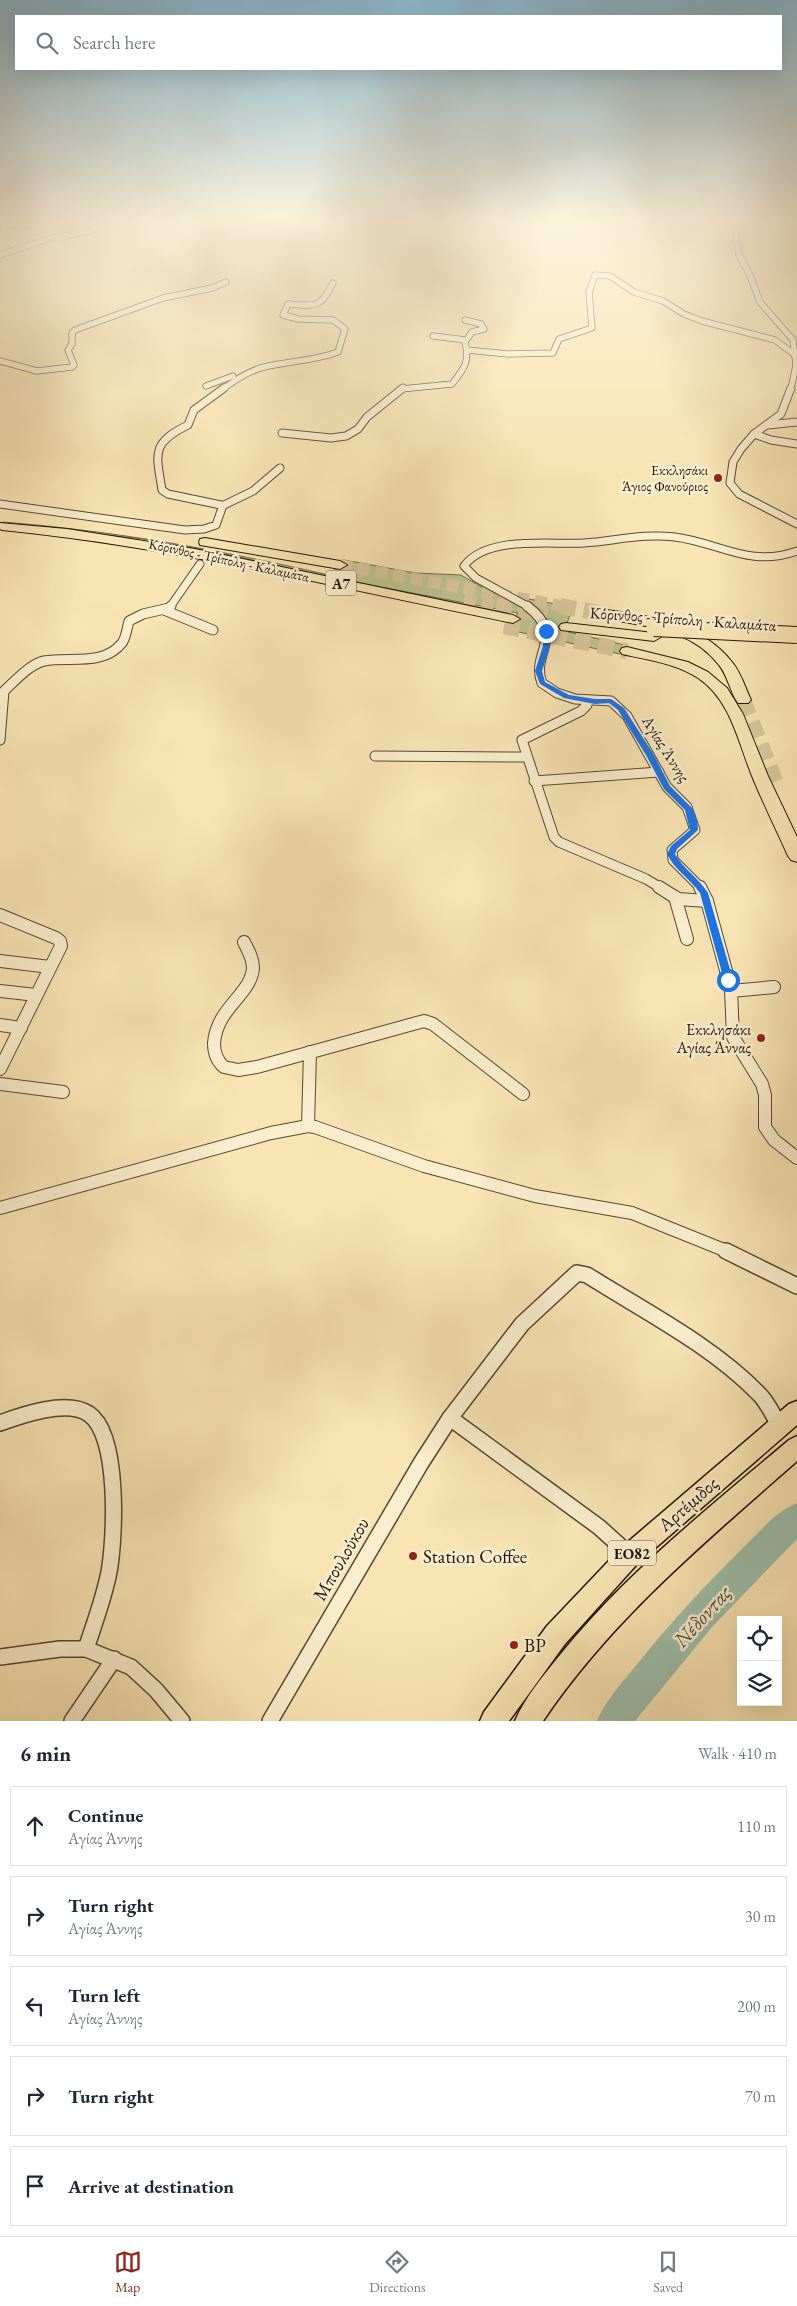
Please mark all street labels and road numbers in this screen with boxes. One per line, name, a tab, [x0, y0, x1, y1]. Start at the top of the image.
street label: Κόρινθος - Τρίπολη - Καλαμάτα	[147, 534, 311, 586]
road number: Α7	[326, 570, 356, 596]
street label: Κόρινθος - Τρίπολη - Καλαμάτα	[589, 602, 778, 636]
street label: Αγίας Άννης	[637, 711, 695, 787]
street label: Αρτέμιδος	[652, 1471, 723, 1538]
street label: Μπουλούκου	[307, 1513, 375, 1605]
road number: ΕΟ82	[608, 1540, 656, 1566]

